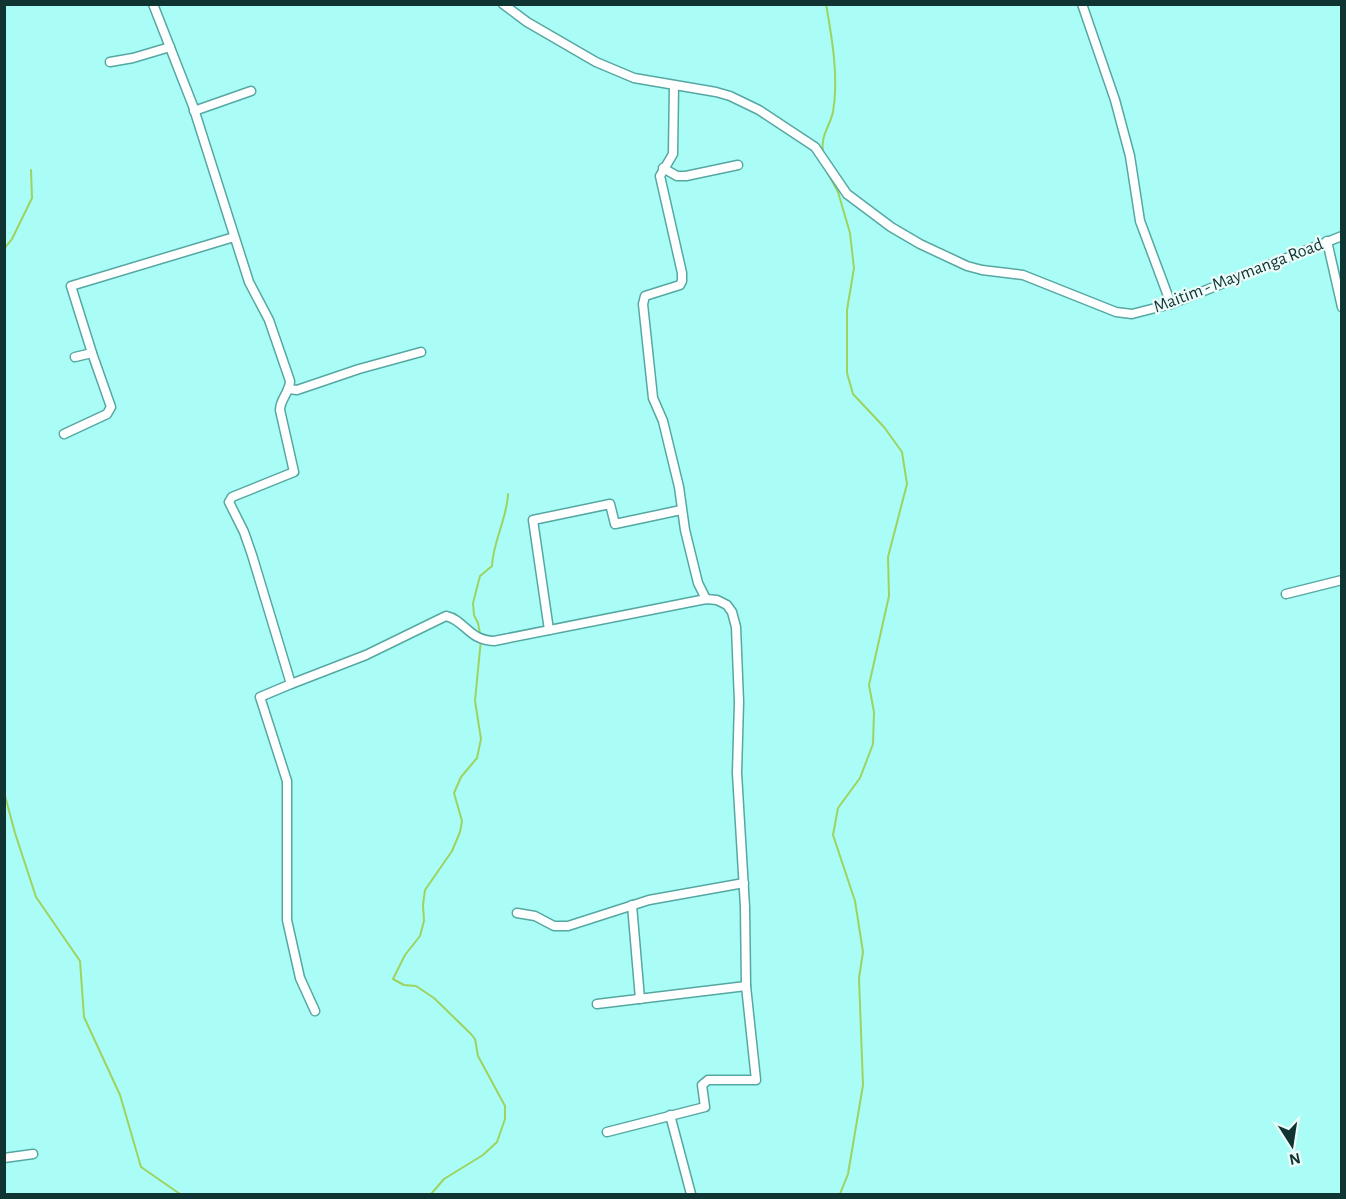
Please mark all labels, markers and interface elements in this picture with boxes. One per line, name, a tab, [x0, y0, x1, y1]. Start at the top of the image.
street label: Maitim - Maymanga Road	[1151, 235, 1326, 317]
north arrow	[1262, 1115, 1322, 1175]
text: N	[1288, 1150, 1302, 1168]

